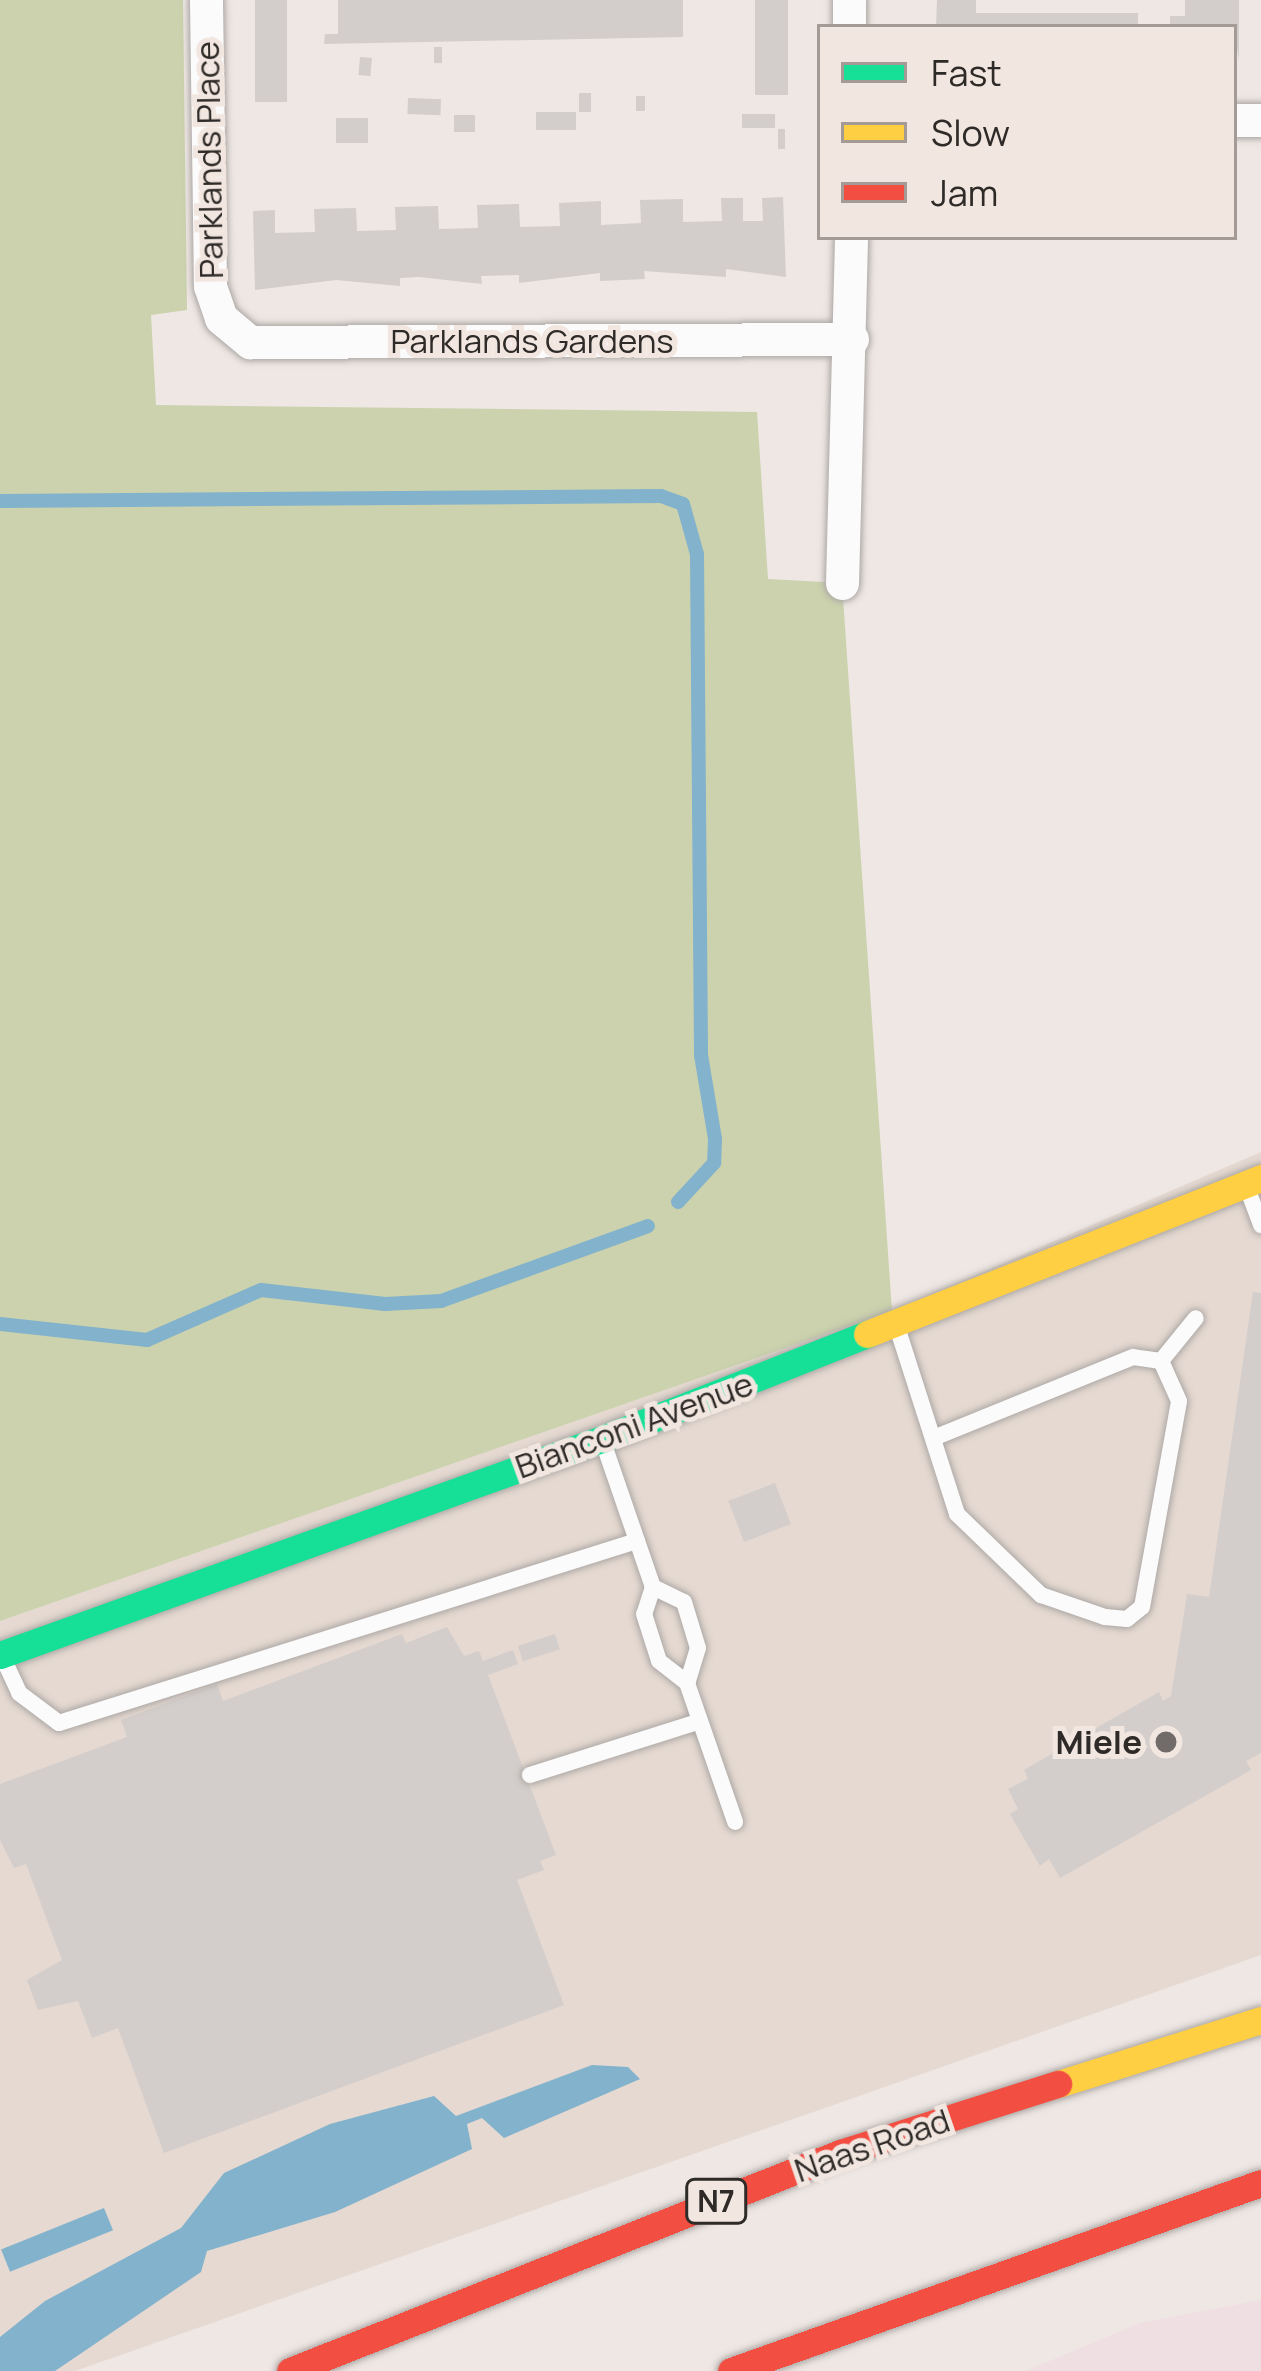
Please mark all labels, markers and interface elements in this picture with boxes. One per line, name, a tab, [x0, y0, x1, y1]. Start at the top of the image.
legend	[817, 24, 1237, 240]
street label: Parklands Place	[187, 41, 231, 279]
text: Fast	[931, 48, 1002, 97]
text: Slow	[931, 108, 1010, 157]
text: Jam	[931, 168, 998, 217]
street label: Parklands Gardens	[390, 321, 674, 361]
street label: Bianconi Avenue	[510, 1364, 758, 1486]
place label: Miele	[1056, 1722, 1142, 1762]
marker: Miele	[1153, 1729, 1179, 1755]
street label: Naas Road	[789, 2100, 955, 2190]
road number: N7	[683, 2177, 749, 2225]

